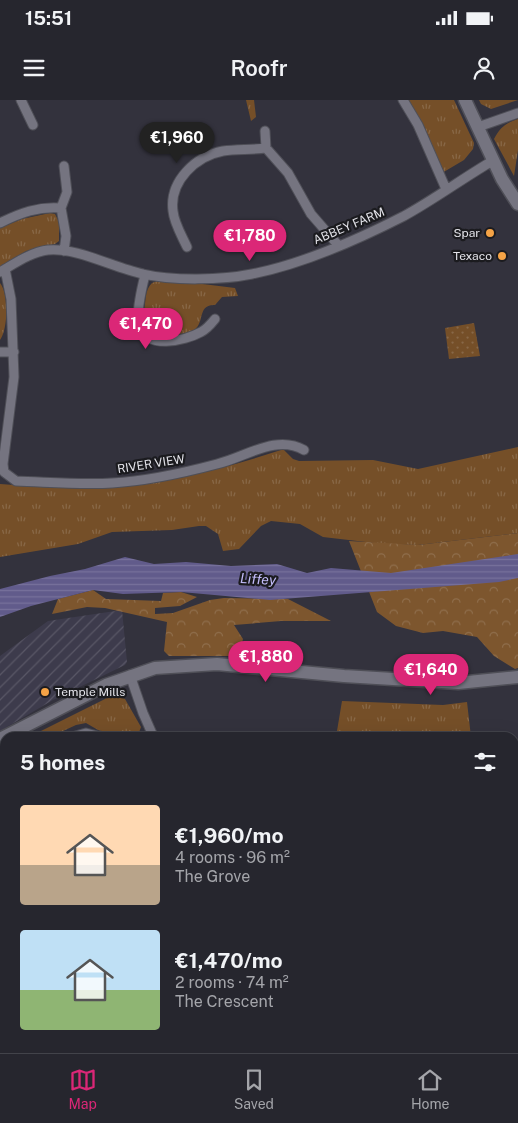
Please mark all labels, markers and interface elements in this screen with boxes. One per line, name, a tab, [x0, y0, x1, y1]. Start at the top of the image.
text: 15:51	[25, 7, 72, 29]
icon: menu	[20, 54, 48, 82]
icon: person	[470, 54, 498, 82]
text: Roofr	[230, 55, 288, 81]
pin: €1,960	[136, 122, 218, 164]
text: €1,960	[150, 128, 204, 147]
street label: ABBEY FARM	[311, 205, 387, 247]
pin: €1,780	[209, 220, 291, 262]
text: €1,780	[224, 226, 276, 245]
place label: Spar	[454, 226, 480, 240]
marker: Spar	[484, 227, 496, 239]
place label: Texaco	[453, 249, 492, 263]
marker: Texaco	[496, 250, 508, 262]
pin: €1,470	[105, 308, 187, 350]
text: €1,470	[120, 314, 172, 333]
street label: RIVER VIEW	[116, 452, 186, 476]
water label: Liffey	[240, 570, 277, 588]
pin: €1,880	[225, 640, 307, 683]
text: €1,880	[239, 647, 293, 666]
pin: €1,640	[390, 654, 472, 696]
text: €1,640	[404, 660, 458, 679]
place label: Temple Mills	[55, 685, 125, 699]
marker: Temple Mills	[39, 686, 51, 698]
icon: filters	[471, 748, 499, 776]
text: 5 homes	[20, 750, 105, 775]
text: €1,960/mo	[175, 823, 284, 848]
icon: home	[60, 825, 120, 885]
text: 4 rooms · 96 m²	[175, 848, 290, 867]
text: The Grove	[175, 867, 250, 886]
text: €1,470/mo	[175, 948, 283, 973]
icon: home	[60, 950, 120, 1010]
text: 2 rooms · 74 m²	[175, 973, 289, 992]
text: The Crescent	[175, 992, 274, 1011]
tab: Map	[68, 1066, 97, 1112]
tab: Saved	[234, 1066, 274, 1112]
tab: Home	[411, 1066, 450, 1112]

